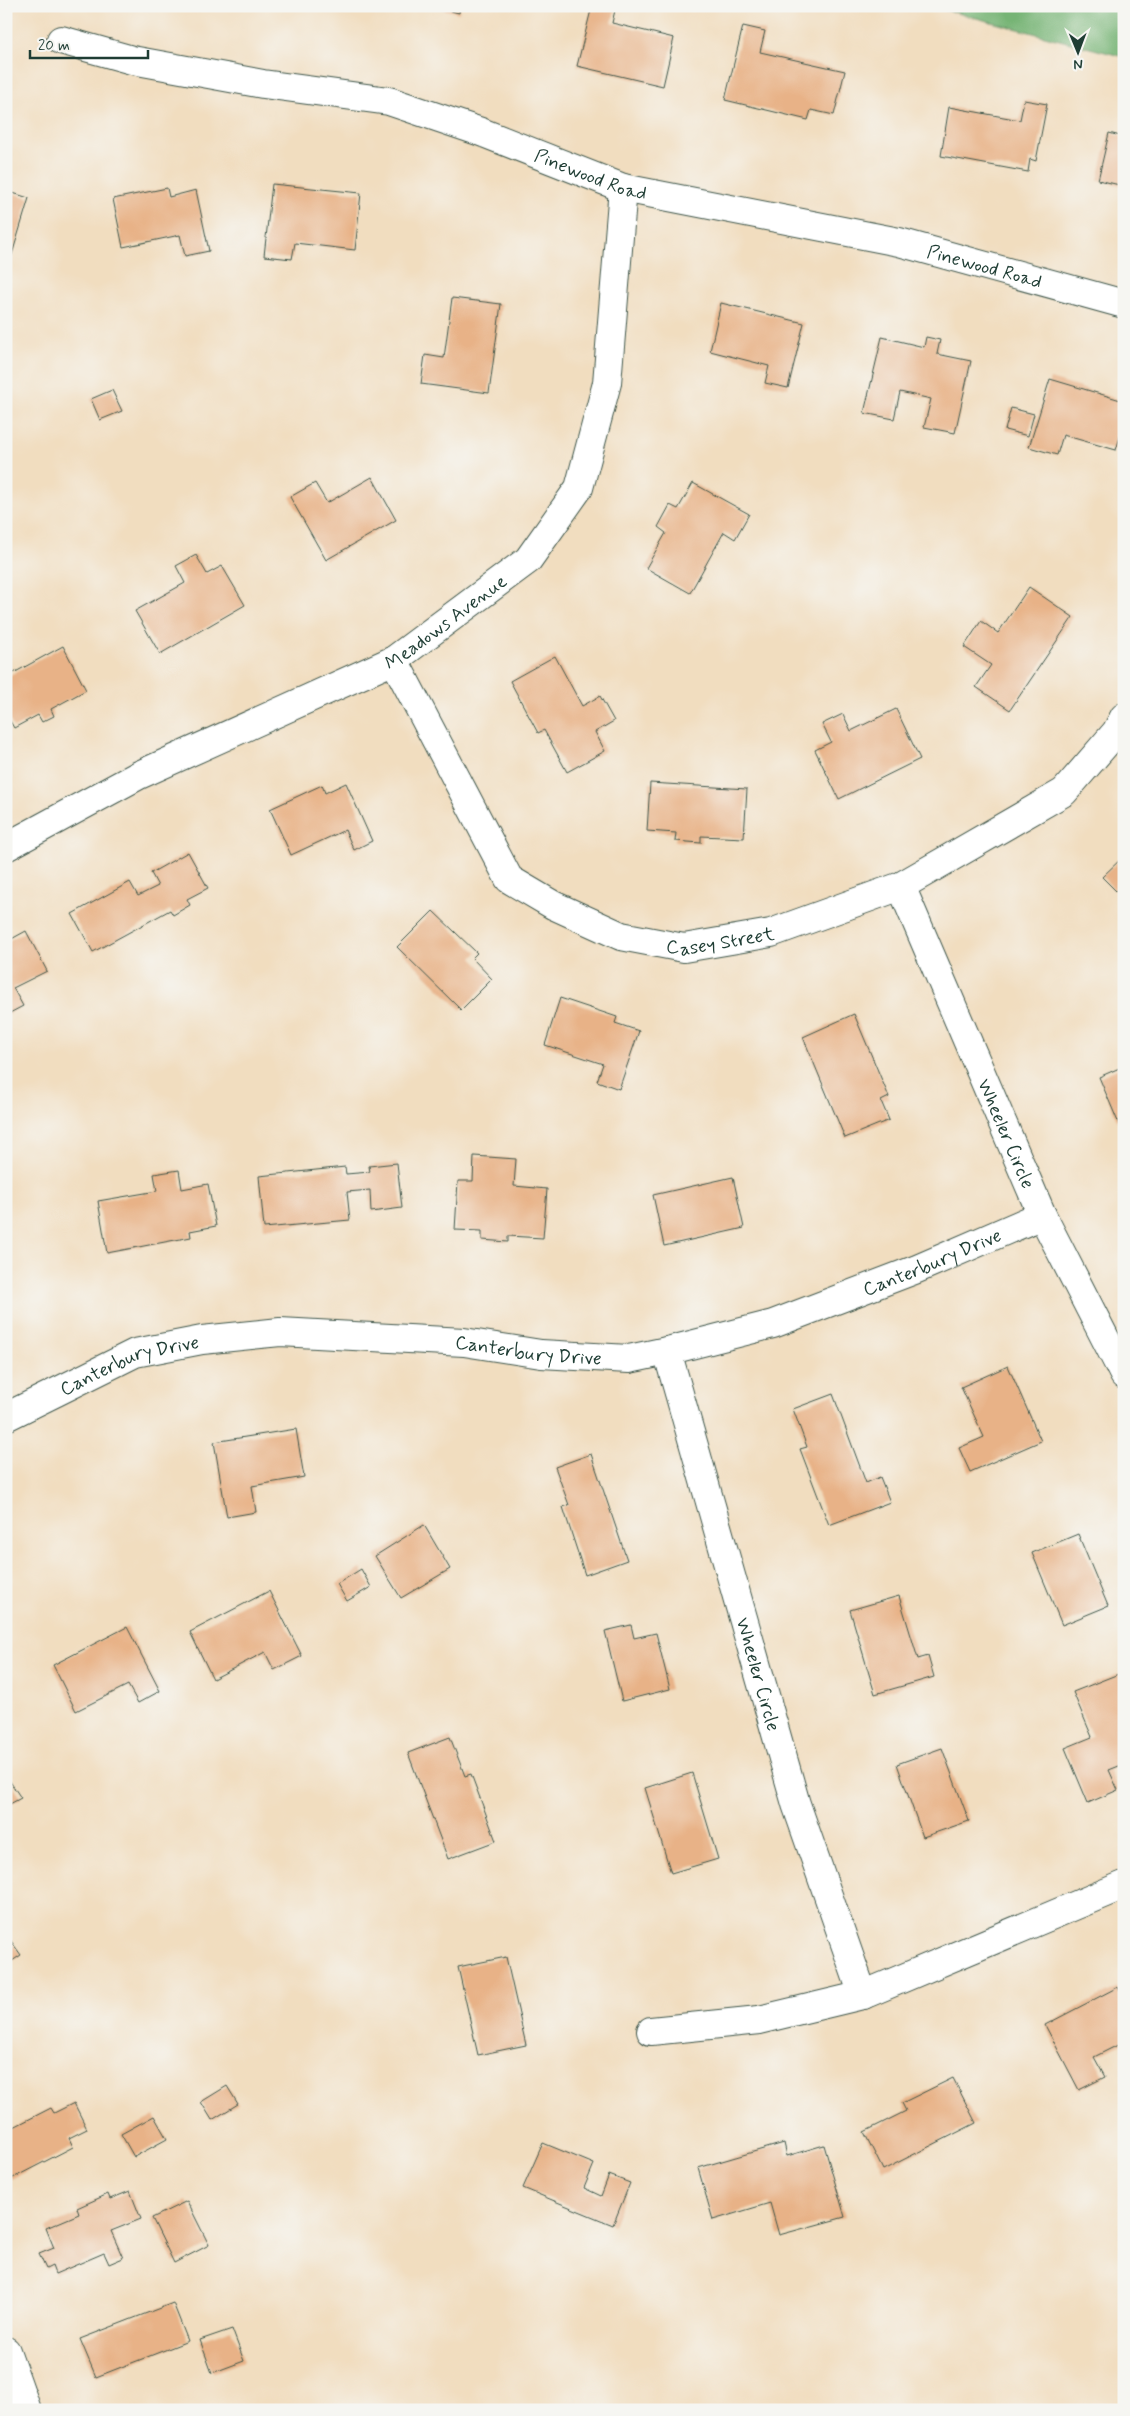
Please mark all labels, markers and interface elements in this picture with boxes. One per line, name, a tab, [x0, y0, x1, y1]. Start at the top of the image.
scale bar	[30, 28, 148, 60]
north arrow	[1052, 28, 1102, 78]
text: 20 m	[38, 36, 70, 56]
text: N	[1073, 55, 1083, 73]
street label: Pinewood Road	[531, 143, 649, 206]
street label: Pinewood Road	[924, 239, 1044, 295]
street label: Meadows Avenue	[381, 569, 512, 676]
street label: Casey Street	[664, 922, 776, 963]
street label: Wheeler Circle	[971, 1075, 1040, 1193]
street label: Canterbury Drive	[860, 1223, 1006, 1302]
street label: Canterbury Drive	[56, 1330, 201, 1402]
street label: Canterbury Drive	[455, 1331, 602, 1371]
street label: Wheeler Circle	[730, 1615, 786, 1734]

